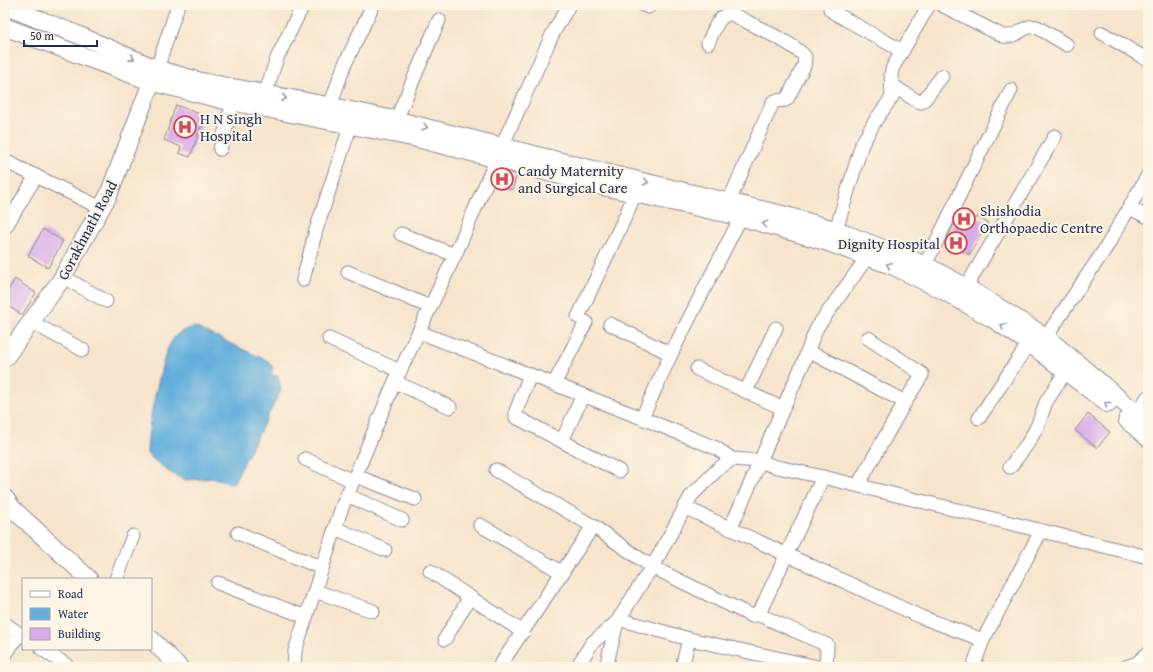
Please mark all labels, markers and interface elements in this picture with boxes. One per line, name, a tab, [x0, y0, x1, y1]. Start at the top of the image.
scale bar	[24, 22, 97, 48]
text: 50 m	[30, 27, 54, 44]
one-way arrow	[127, 53, 135, 61]
one-way arrow	[281, 93, 287, 101]
place label: H N Singh Hospital	[200, 108, 263, 146]
hospital icon: H N Singh Hospital	[172, 114, 198, 140]
one-way arrow	[422, 123, 428, 131]
place label: Candy Maternity and Surgical Care	[518, 160, 628, 198]
hospital icon: Candy Maternity and Surgical Care	[489, 166, 515, 192]
street label: Gorakhnath Road	[52, 177, 122, 283]
one-way arrow	[642, 177, 649, 186]
place label: Shishodia Orthopaedic Centre	[980, 200, 1103, 238]
hospital icon: Shishodia Orthopaedic Centre	[951, 206, 977, 232]
one-way arrow	[762, 220, 769, 229]
hospital icon: Dignity Hospital	[943, 230, 969, 256]
place label: Dignity Hospital	[838, 233, 940, 254]
one-way arrow	[885, 261, 892, 269]
one-way arrow	[1000, 323, 1007, 331]
one-way arrow	[1104, 402, 1112, 409]
legend	[22, 578, 152, 650]
text: Road	[58, 585, 84, 602]
text: Water	[58, 605, 88, 622]
text: Building	[58, 625, 101, 642]

